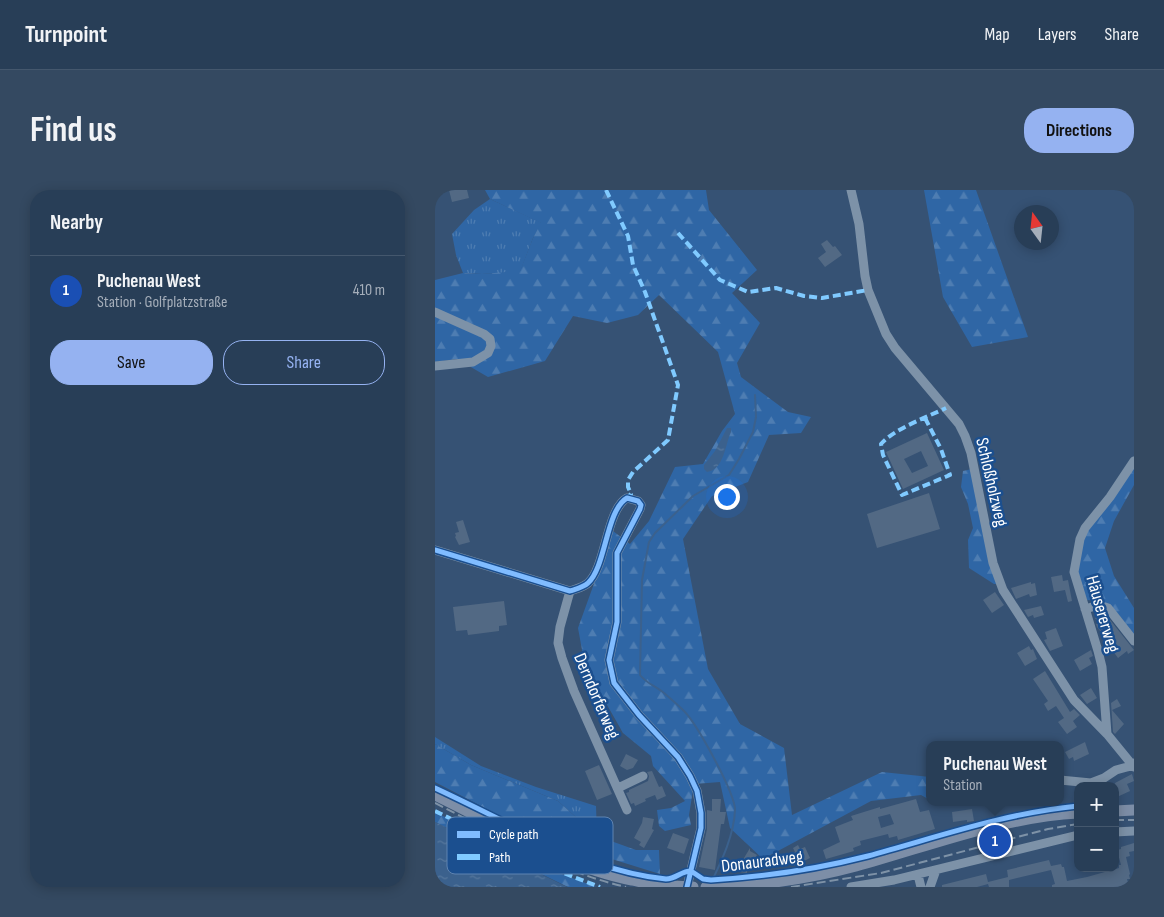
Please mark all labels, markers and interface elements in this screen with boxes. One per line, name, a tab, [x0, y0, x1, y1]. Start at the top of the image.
text: Turnpoint	[25, 20, 107, 49]
text: Map	[985, 24, 1010, 45]
text: Layers	[1038, 24, 1077, 45]
text: Share	[1105, 24, 1139, 45]
button: Directions	[1024, 108, 1134, 153]
text: Find us	[30, 109, 117, 152]
north arrow	[1014, 205, 1059, 250]
text: Nearby	[50, 210, 103, 235]
text: Puchenau West	[97, 270, 200, 293]
text: 1	[63, 281, 69, 300]
text: 410 m	[353, 281, 385, 300]
text: Station · Golfplatzstraße	[97, 293, 227, 312]
button: Save	[50, 340, 213, 385]
button: Share	[223, 340, 385, 385]
street label: Schloßholzweg	[971, 436, 1012, 529]
your location	[714, 484, 740, 510]
street label: Häusererweg	[1081, 573, 1124, 655]
street label: Derndorferweg	[569, 650, 624, 742]
popup	[926, 741, 1064, 806]
text: Puchenau West	[943, 753, 1047, 776]
text: Station	[943, 776, 982, 795]
map controls	[1074, 782, 1119, 872]
button: +	[1074, 782, 1119, 827]
legend	[447, 817, 613, 874]
pin: 1	[979, 822, 1011, 860]
text: Cycle path	[489, 826, 539, 843]
button: −	[1074, 827, 1119, 872]
street label: Donauradweg	[720, 846, 804, 877]
text: Path	[489, 849, 510, 866]

